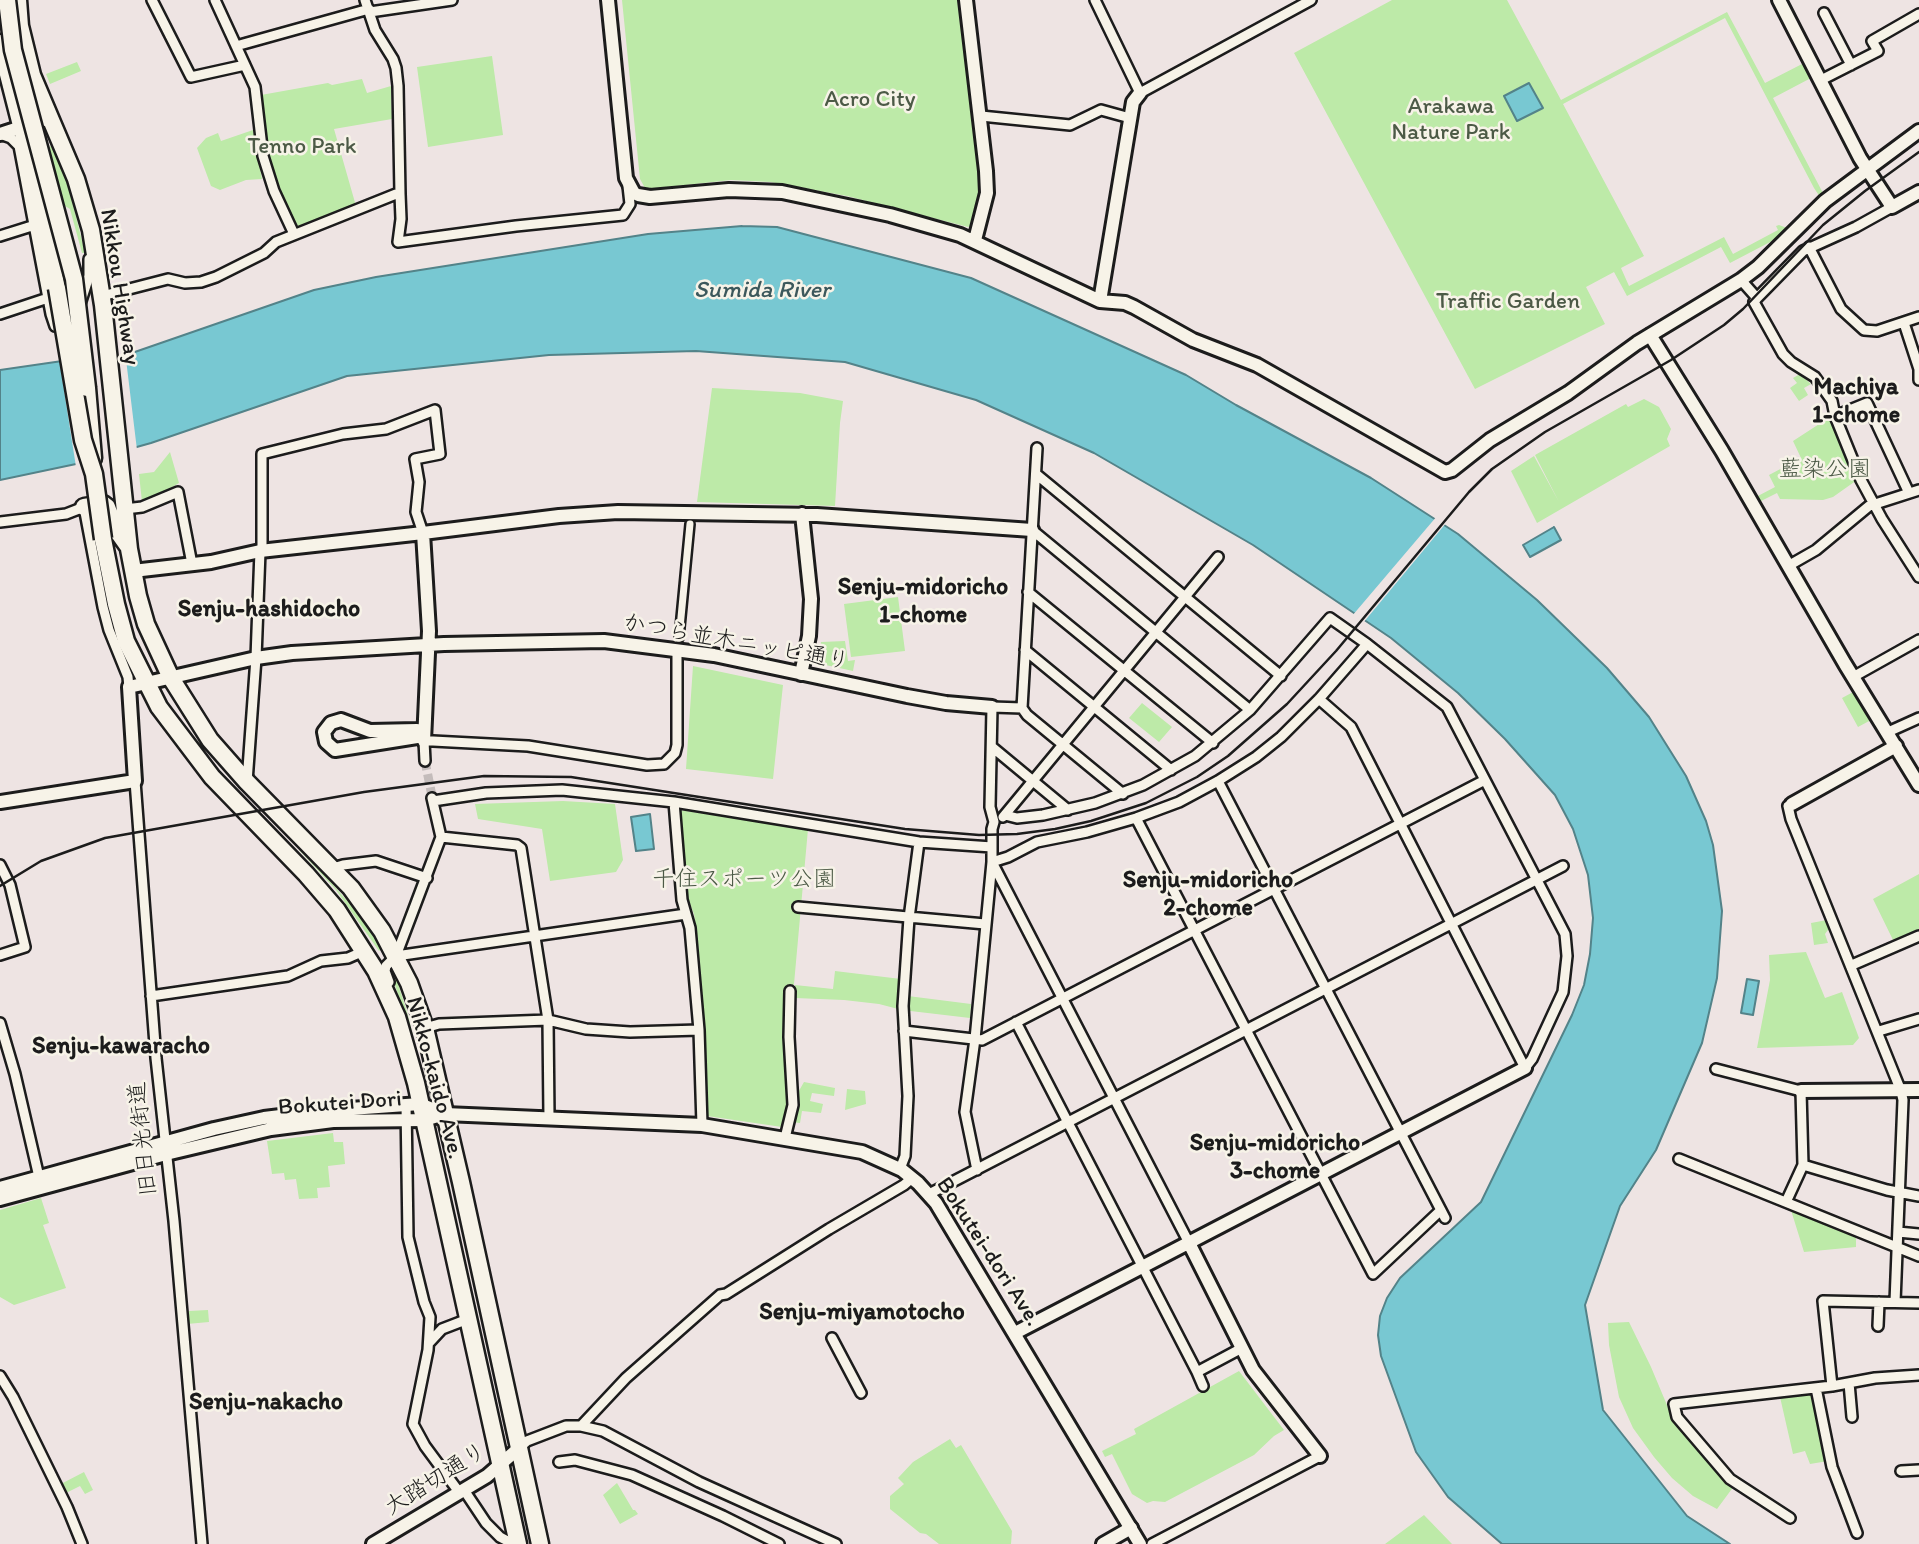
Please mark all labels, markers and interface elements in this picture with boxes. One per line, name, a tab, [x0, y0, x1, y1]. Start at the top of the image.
park label: Acro City	[824, 86, 916, 114]
park label: Arakawa Nature Park	[1392, 93, 1510, 147]
park label: Tenno Park	[248, 133, 356, 161]
street label: Nikkou Highway	[93, 207, 145, 367]
water label: Sumida River	[694, 277, 830, 305]
park label: Traffic Garden	[1436, 288, 1580, 316]
district label: Machiya 1-chome	[1812, 374, 1900, 430]
park label: 藍染公園	[1779, 456, 1871, 484]
district label: Senju-midoricho 1-chome	[838, 574, 1008, 630]
district label: Senju-hashidocho	[178, 596, 360, 624]
street label: かつら並木ニッピ通り	[620, 609, 852, 677]
park label: 千住スポーツ公園	[652, 866, 836, 894]
district label: Senju-midoricho 2-chome	[1123, 867, 1293, 923]
street label: Nikko-kaido Ave.	[399, 994, 469, 1162]
district label: Senju-kawaracho	[32, 1033, 210, 1061]
street label: 旧日光街道	[124, 1080, 164, 1198]
street label: Bokutei Dori	[277, 1086, 403, 1122]
district label: Senju-midoricho 3-chome	[1190, 1130, 1360, 1186]
street label: Bokutei-dori Ave.	[930, 1172, 1046, 1332]
district label: Senju-miyamotocho	[759, 1299, 965, 1327]
district label: Senju-nakacho	[189, 1389, 343, 1417]
street label: 大踏切通り	[380, 1438, 492, 1522]

